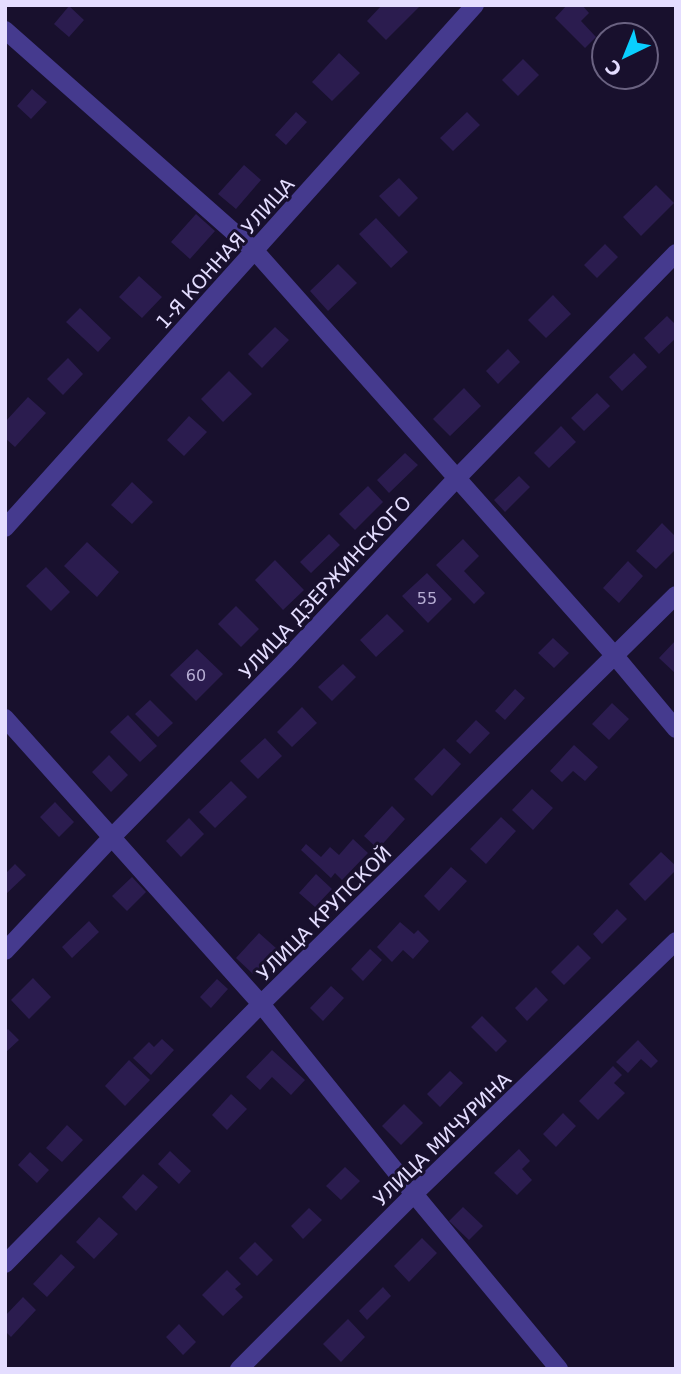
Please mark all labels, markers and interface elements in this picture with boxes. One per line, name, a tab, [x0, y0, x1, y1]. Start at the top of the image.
north arrow	[590, 21, 660, 91]
text: С	[601, 56, 626, 81]
street label: 1-Я КОННАЯ УЛИЦА	[151, 173, 299, 333]
street label: УЛИЦА ДЗЕРЖИНСКОГО	[235, 491, 415, 683]
house number: 55	[417, 589, 437, 608]
house number: 60	[186, 666, 206, 685]
street label: УЛИЦА КРУПСКОЙ	[252, 841, 396, 985]
street label: УЛИЦА МИЧУРИНА	[369, 1068, 515, 1210]

